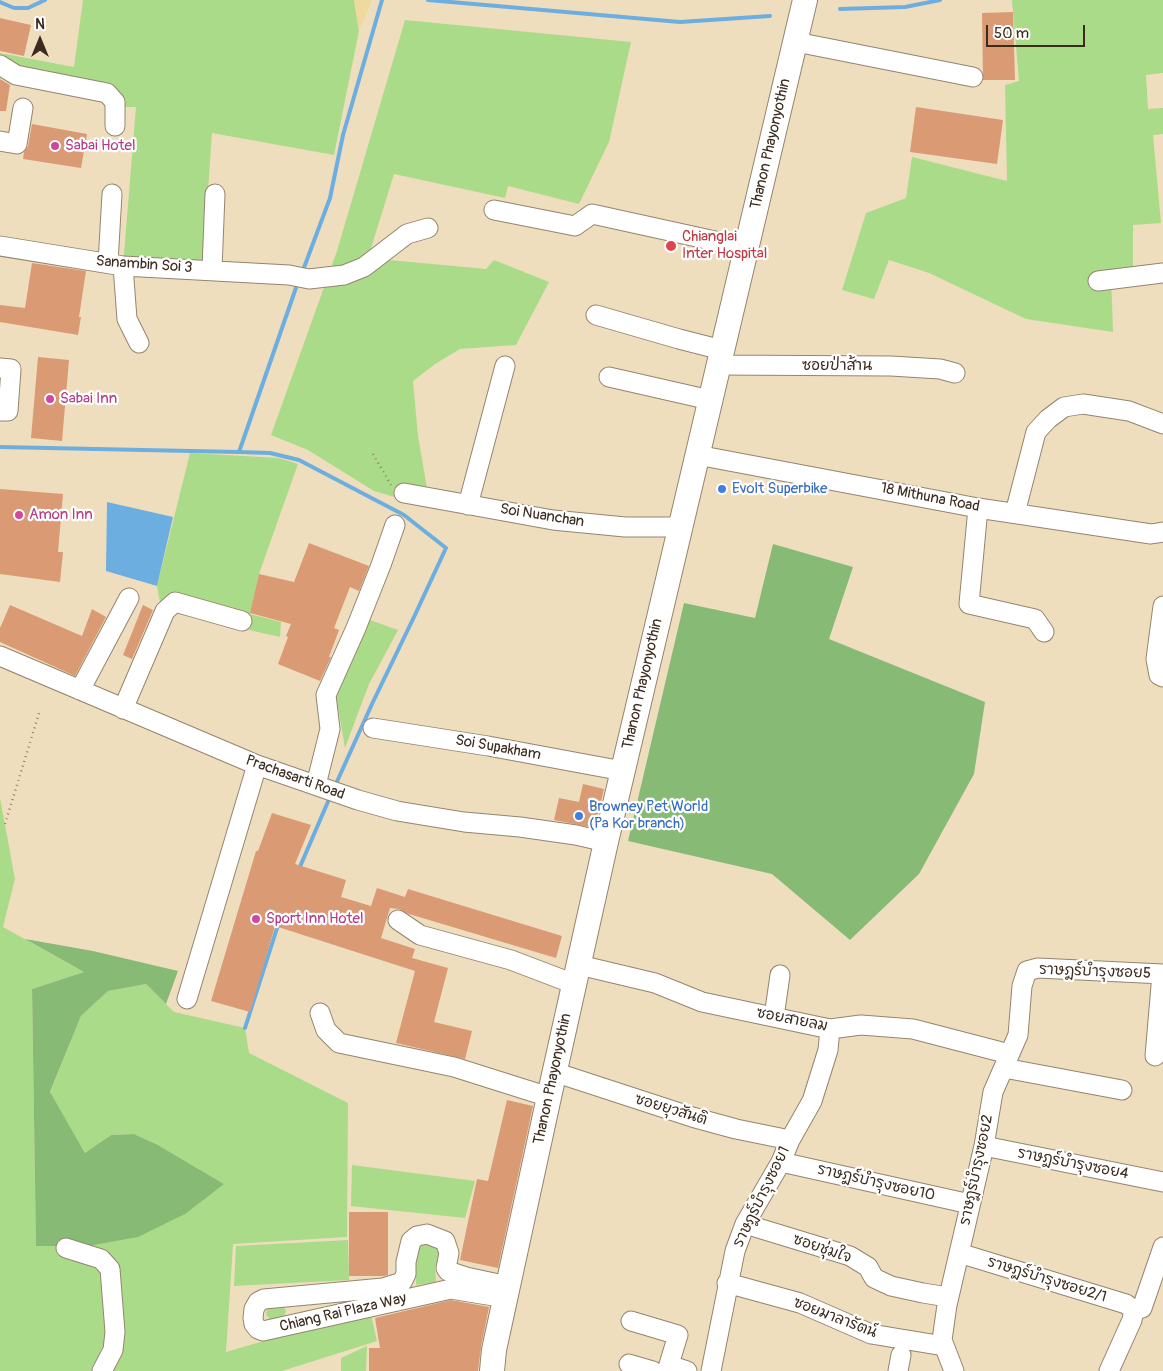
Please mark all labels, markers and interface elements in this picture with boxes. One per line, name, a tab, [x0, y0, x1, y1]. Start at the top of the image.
north arrow	[15, 15, 65, 65]
scale bar	[988, 15, 1087, 47]
text: N	[35, 16, 45, 33]
text: 50 m	[994, 24, 1029, 43]
street label: Thanon Phayonyothin	[747, 77, 795, 211]
place label: Sabai Hotel	[65, 137, 136, 155]
marker: Sabai Hotel	[49, 140, 61, 152]
place label: Chianglai Inter Hospital	[682, 228, 767, 263]
marker: Chianglai Inter Hospital	[664, 239, 678, 253]
street label: Sanambin Soi 3	[95, 253, 193, 277]
street label: ซอยป่าส้าน	[802, 357, 872, 375]
place label: Sabai Inn	[60, 390, 117, 408]
marker: Sabai Inn	[44, 393, 56, 405]
place label: Evolt Superbike	[732, 480, 827, 498]
street label: 18 Mithuna Road	[879, 480, 981, 516]
marker: Evolt Superbike	[716, 483, 728, 495]
street label: Soi Nuanchan	[499, 500, 585, 532]
place label: Amon Inn	[29, 506, 93, 524]
marker: Amon Inn	[13, 509, 25, 521]
street label: Thanon Phayonyothin	[619, 617, 667, 751]
street label: Soi Supakham	[454, 732, 542, 764]
street label: Prachasarti Road	[243, 752, 347, 804]
place label: Browney Pet World (Pa Kor branch)	[589, 798, 708, 833]
marker: Browney Pet World (Pa Kor branch)	[573, 810, 585, 822]
place label: Sport Inn Hotel	[266, 910, 364, 928]
marker: Sport Inn Hotel	[250, 913, 262, 925]
street label: ราษฎร์บำรุงซอย5	[1039, 961, 1151, 983]
street label: ซอยสายลม	[755, 1004, 829, 1036]
street label: Thanon Phayonyothin	[530, 1012, 576, 1146]
street label: ซอยยุวสันติ	[633, 1090, 709, 1130]
street label: ราษฎร์บำรุงซอย2	[957, 1113, 997, 1227]
street label: ราษฎร์บำรุงซอย1	[730, 1144, 794, 1250]
street label: ราษฎร์บำรุงซอย4	[1016, 1144, 1130, 1184]
street label: ราษฎร์บำรุงซอย10	[816, 1161, 936, 1205]
street label: ซอยชุ่มใจ	[790, 1231, 854, 1267]
street label: ราษฎร์บำรุงซอย2/1	[985, 1253, 1109, 1307]
street label: Chiang Rai Plaza Way	[278, 1290, 408, 1336]
street label: ซอยมาลารัตน์	[791, 1294, 879, 1342]

